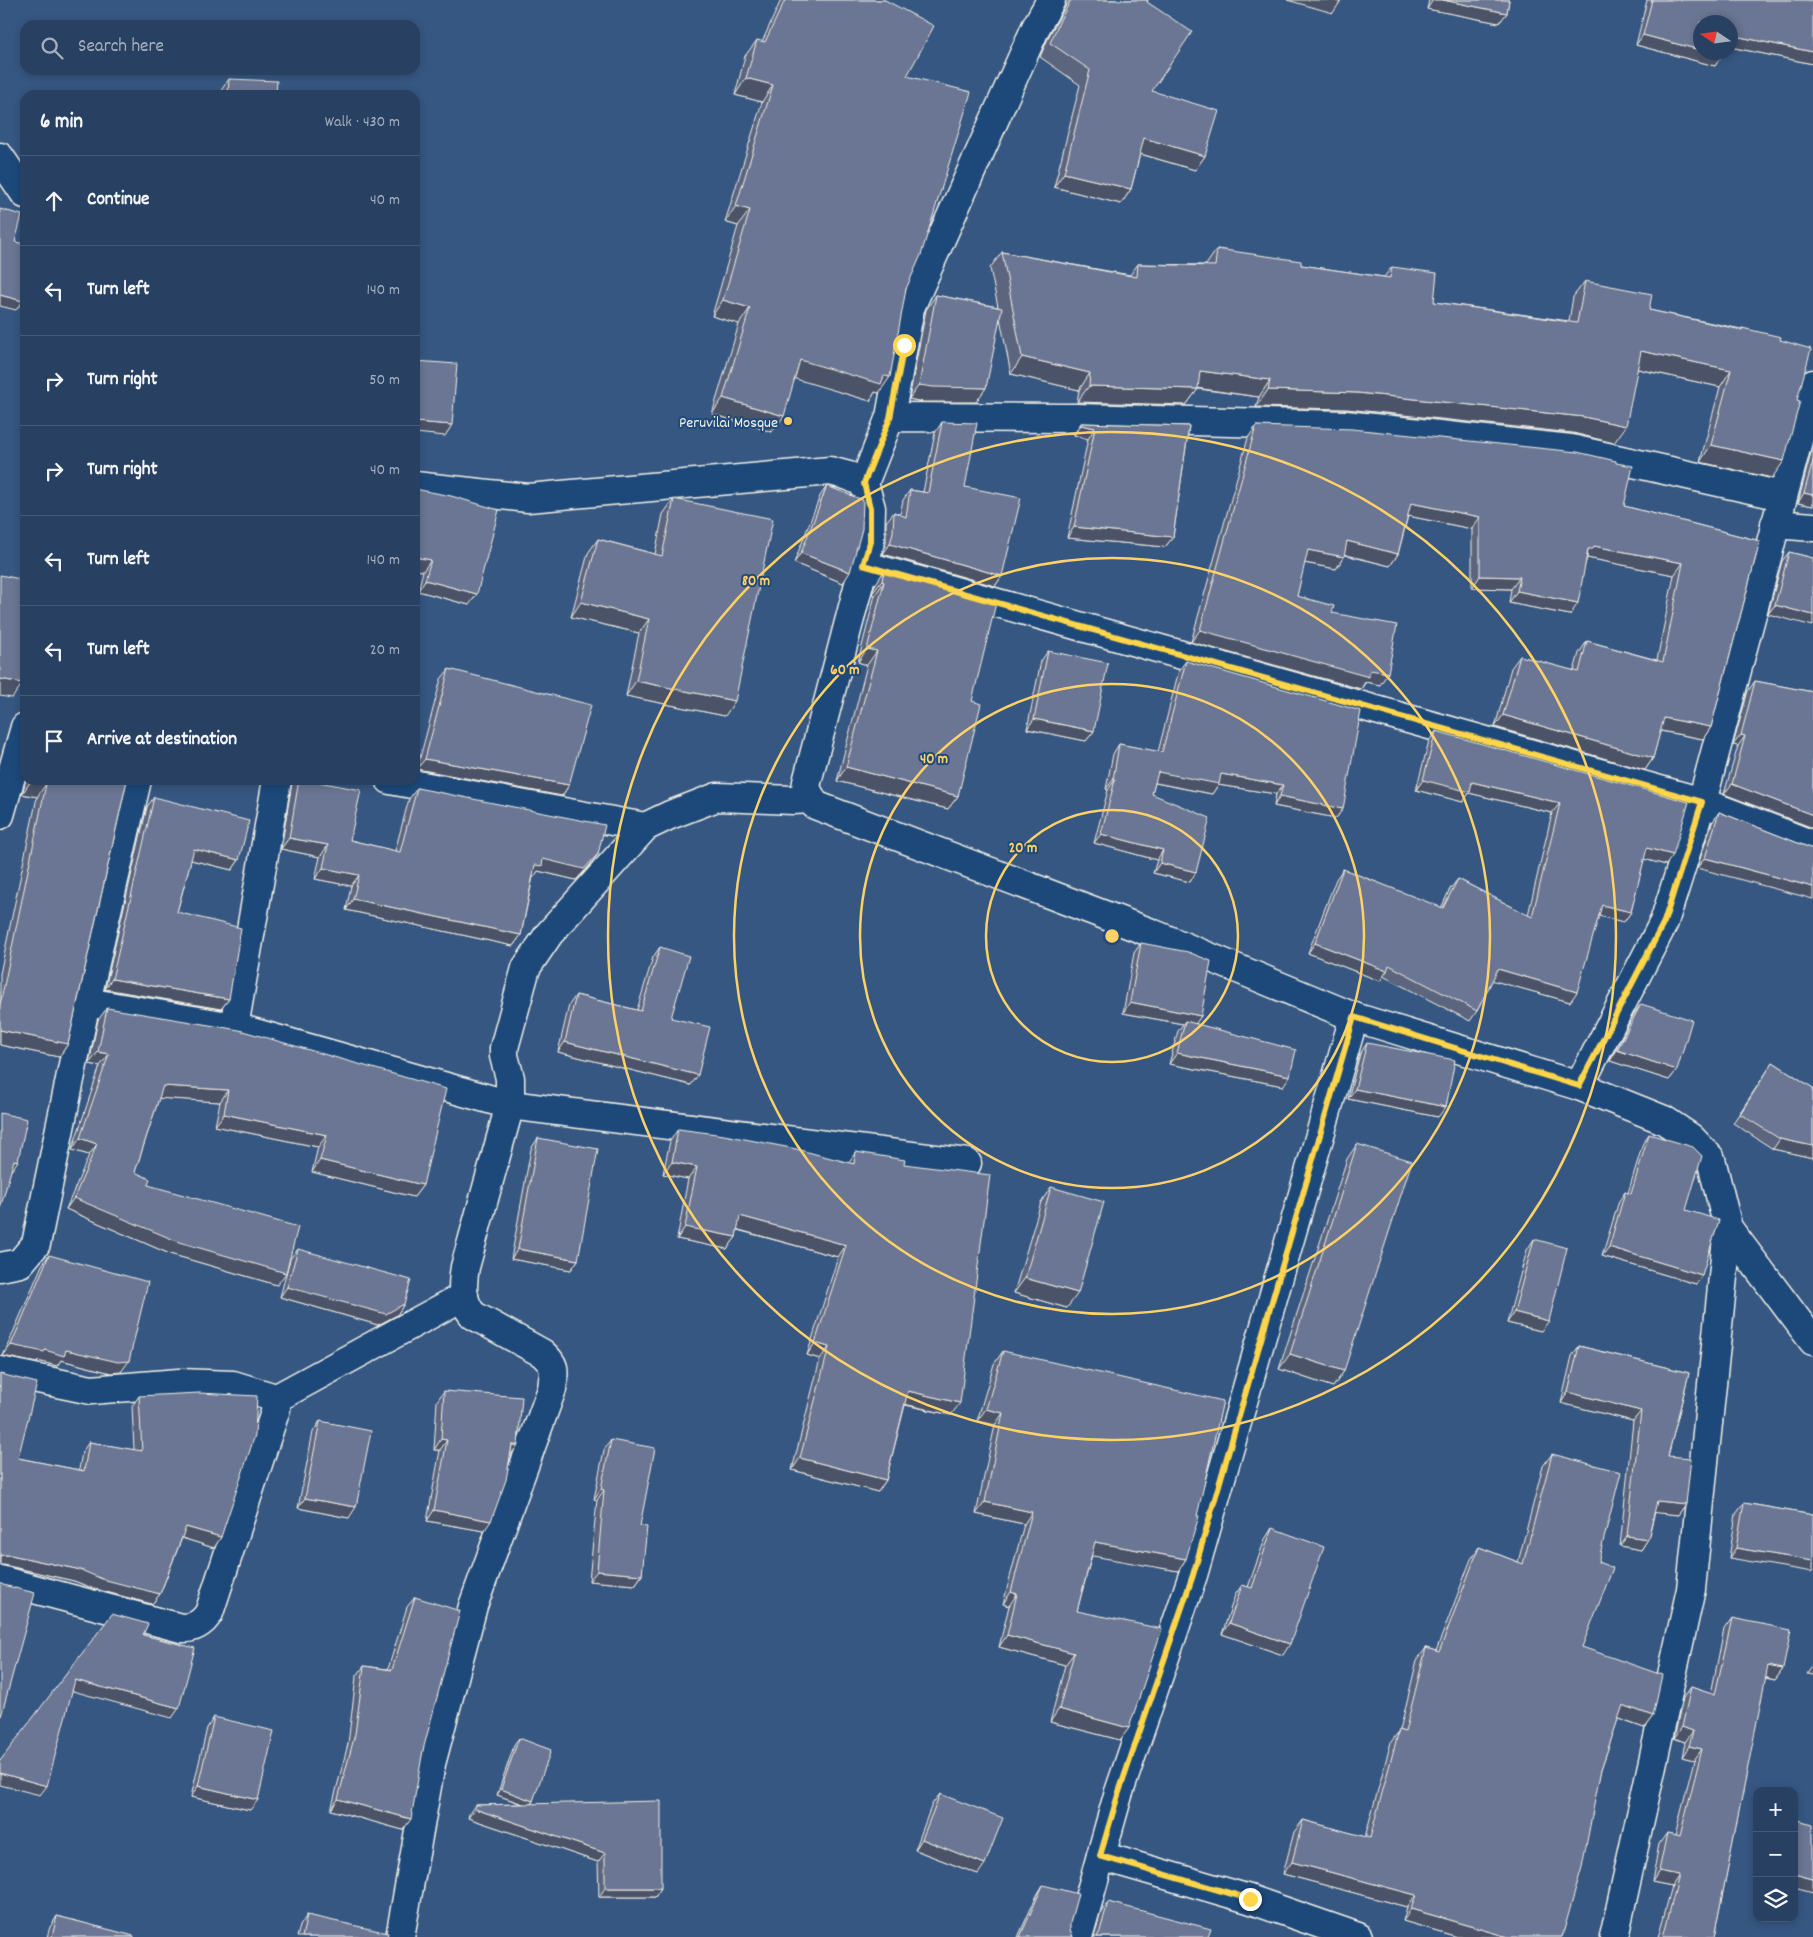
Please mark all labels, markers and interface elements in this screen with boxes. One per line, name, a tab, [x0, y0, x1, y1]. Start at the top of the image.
north arrow	[1693, 15, 1738, 60]
search box	[20, 20, 420, 75]
icon: search	[38, 34, 66, 62]
text: Search here	[78, 34, 164, 61]
text: 6 min	[40, 108, 83, 138]
text: Walk · 430 m	[325, 111, 400, 134]
icon: ahead	[40, 187, 68, 215]
text: Continue	[87, 187, 149, 214]
text: 40 m	[370, 189, 400, 212]
icon: left	[40, 277, 68, 305]
text: Turn left	[87, 277, 150, 304]
text: 140 m	[366, 279, 400, 302]
route start	[893, 334, 916, 357]
icon: right	[40, 367, 68, 395]
text: Turn right	[87, 367, 158, 394]
text: 50 m	[369, 369, 400, 392]
place label: Peruvilai Mosque	[679, 412, 778, 435]
marker: Peruvilai Mosque	[782, 415, 794, 427]
icon: right	[40, 457, 68, 485]
text: Turn right	[87, 457, 158, 484]
text: 40 m	[370, 459, 400, 482]
icon: left	[40, 547, 68, 575]
text: Turn left	[87, 547, 150, 574]
text: 140 m	[366, 549, 400, 572]
text: 80 m	[742, 571, 770, 593]
icon: left	[40, 637, 68, 665]
text: Turn left	[87, 637, 150, 664]
text: 20 m	[370, 639, 400, 662]
text: 60 m	[830, 660, 860, 682]
icon: arrive	[40, 727, 68, 755]
text: Arrive at destination	[87, 727, 237, 754]
text: 40 m	[920, 749, 948, 771]
text: 20 m	[1009, 838, 1037, 860]
centre of rings	[1103, 927, 1121, 945]
map controls	[1753, 1787, 1798, 1922]
button: +	[1753, 1787, 1798, 1832]
button: −	[1753, 1832, 1798, 1877]
button: layers	[1753, 1877, 1798, 1922]
route end	[1239, 1888, 1262, 1911]

